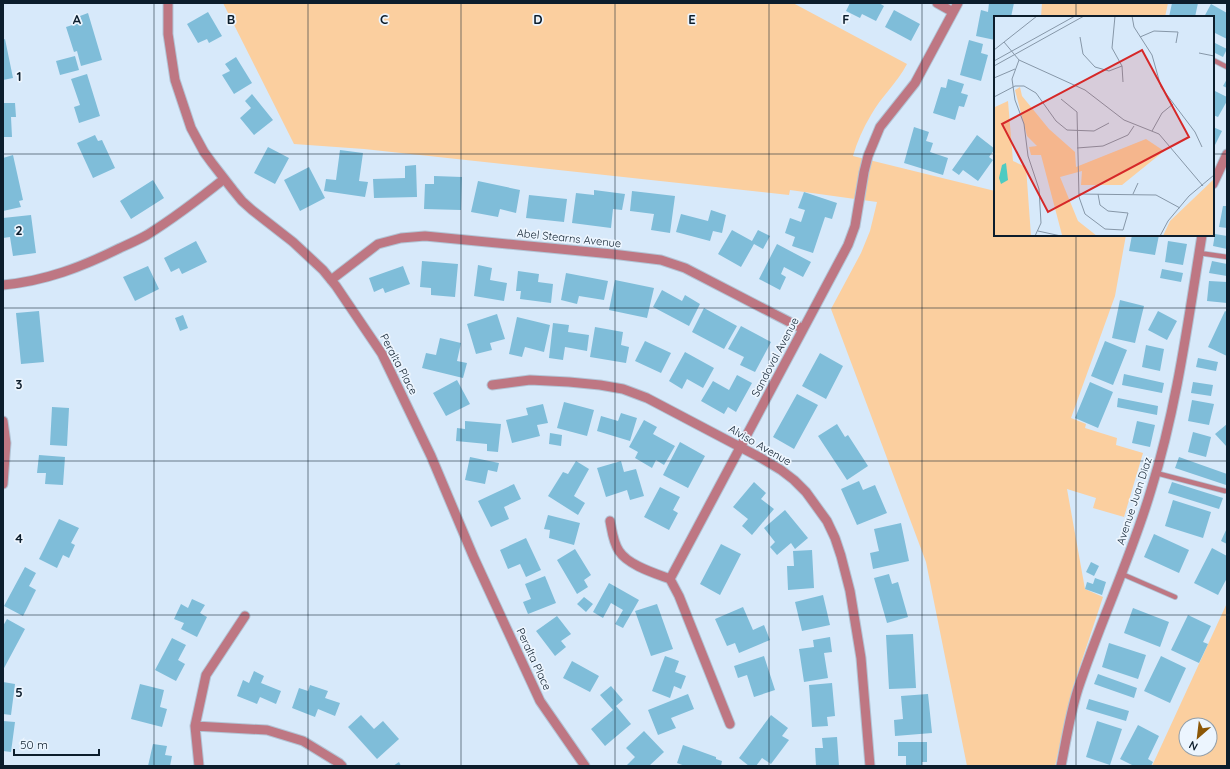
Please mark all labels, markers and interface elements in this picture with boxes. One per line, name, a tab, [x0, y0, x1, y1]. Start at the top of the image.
text: A	[73, 11, 82, 27]
text: B	[227, 11, 235, 27]
text: C	[380, 11, 388, 27]
text: D	[533, 11, 543, 27]
text: E	[688, 11, 696, 27]
text: F	[842, 11, 850, 27]
inset map	[994, 16, 1214, 236]
text: 1	[16, 68, 22, 84]
text: 2	[15, 222, 23, 238]
street label: Abel Stearns Avenue	[516, 226, 622, 250]
street label: Sandoval Avenue	[748, 315, 802, 399]
street label: Peralta Place	[377, 331, 421, 397]
text: 3	[16, 376, 23, 392]
street label: Alviso Avenue	[726, 421, 794, 469]
street label: Avenue Juan Diaz	[1113, 455, 1155, 547]
text: 4	[15, 530, 23, 546]
street label: Peralta Place	[513, 626, 555, 692]
text: 5	[15, 684, 23, 700]
north arrow	[1178, 717, 1218, 757]
scale bar	[14, 731, 99, 757]
text: 50 m	[20, 737, 48, 752]
text: N	[1186, 738, 1200, 754]

